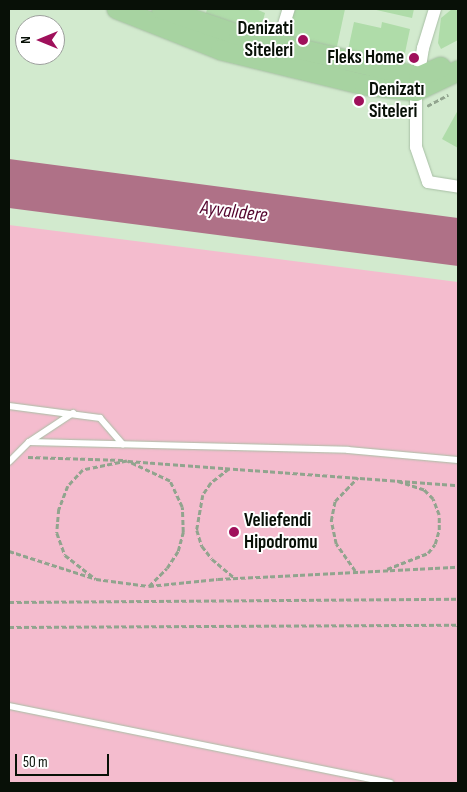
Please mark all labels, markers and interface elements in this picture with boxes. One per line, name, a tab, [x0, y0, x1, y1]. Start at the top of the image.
north arrow	[15, 15, 65, 65]
place label: Denizati Siteleri	[238, 18, 293, 62]
marker: Denizati Siteleri	[297, 34, 309, 46]
text: N	[17, 36, 34, 44]
place label: Fleks Home	[327, 47, 404, 69]
marker: Fleks Home	[408, 52, 420, 64]
place label: Denizatı Siteleri	[369, 79, 424, 123]
marker: Denizatı Siteleri	[353, 95, 365, 107]
water label: Ayvalıdere	[199, 196, 269, 228]
place label: Veliefendi Hipodromu	[244, 510, 318, 554]
marker: Veliefendi Hipodromu	[228, 526, 240, 538]
scale bar	[18, 744, 111, 776]
text: 50 m	[23, 753, 48, 772]

